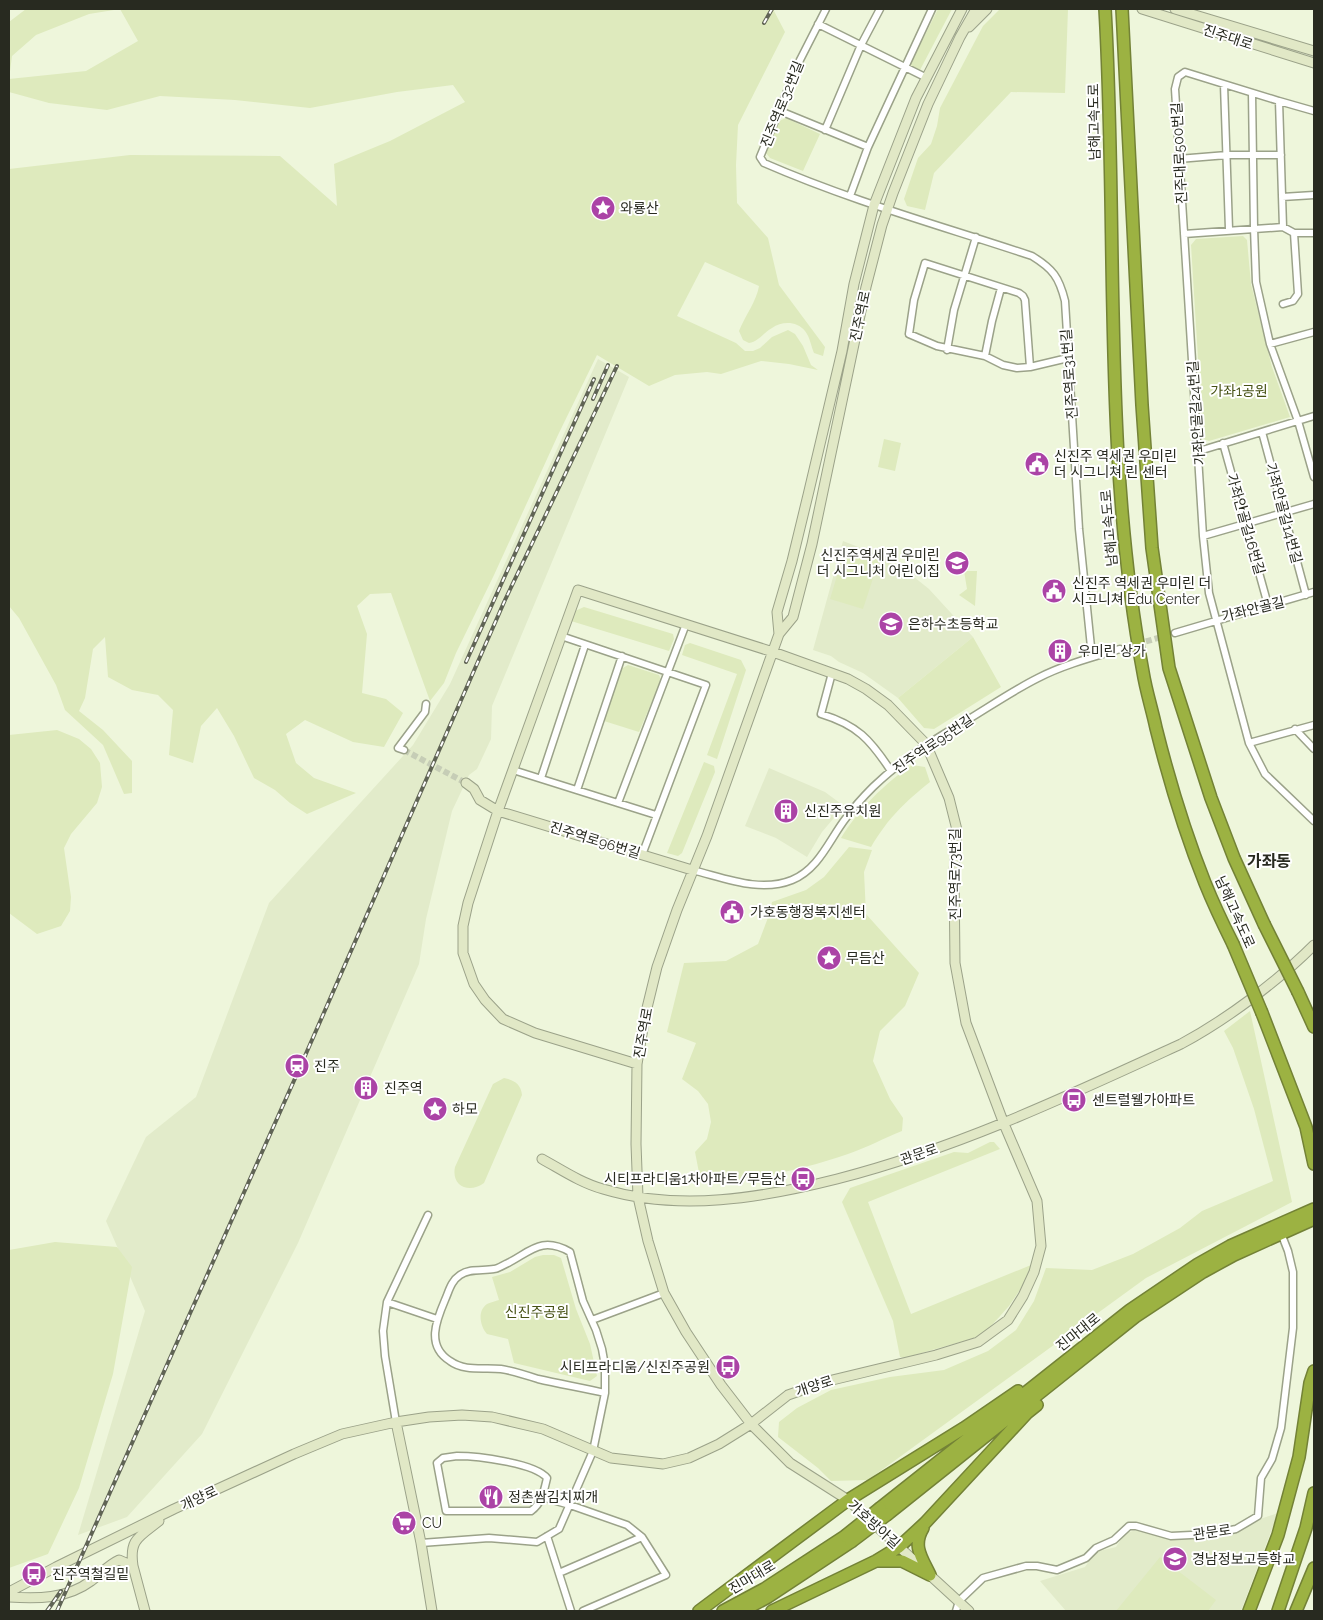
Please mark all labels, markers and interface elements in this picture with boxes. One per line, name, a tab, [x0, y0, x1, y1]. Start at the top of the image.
street label: 진주대로	[1201, 21, 1255, 53]
street label: 진주역로32번길	[757, 58, 807, 150]
street label: 남해고속도로	[1085, 83, 1103, 161]
street label: 진주대로500번길	[1168, 102, 1190, 204]
place icon: 와룡산	[590, 195, 616, 221]
place label: 와룡산	[620, 200, 659, 216]
street label: 진주역로	[847, 289, 873, 343]
street label: 진주역로31번길	[1058, 328, 1080, 420]
street label: 가좌안골길24번길	[1184, 360, 1208, 466]
park label: 가좌1공원	[1210, 383, 1268, 399]
place label: 신진주 역세권 우미린 더 시그니쳐 린 센터	[1054, 448, 1177, 480]
public building icon: 신진주 역세권 우미린 더 시그니쳐 린 센터	[1024, 451, 1050, 477]
street label: 가좌안골길14번길	[1263, 461, 1305, 565]
street label: 가좌안골길16번길	[1224, 472, 1268, 576]
street label: 남해고속도로	[1098, 489, 1120, 567]
place label: 신진주역세권 우미린 더 시그니처 어린이집	[817, 547, 940, 579]
school or university icon: 신진주역세권 우미린 더 시그니처 어린이집	[944, 550, 970, 576]
place label: 신진주 역세권 우미린 더 시그니쳐 Edu Center	[1072, 575, 1212, 607]
public building icon: 신진주 역세권 우미린 더 시그니쳐 Edu Center	[1041, 578, 1067, 604]
street label: 가좌안골길	[1220, 593, 1286, 625]
school or university icon: 은하수초등학교	[878, 611, 904, 637]
place label: 은하수초등학교	[908, 616, 998, 632]
building icon: 우미린 상가	[1047, 638, 1073, 664]
place label: 우미린 상가	[1078, 643, 1146, 659]
street label: 진주역로95번길	[890, 711, 976, 777]
building icon: 신진주유치원	[773, 798, 799, 824]
place label: 신진주유치원	[804, 803, 881, 819]
street label: 진주역로96번길	[548, 819, 642, 861]
street label: 진주역로73번길	[947, 828, 963, 920]
district label: 가좌동	[1247, 852, 1291, 871]
street label: 남해고속도로	[1212, 873, 1258, 951]
public building icon: 가호동행정복지센터	[719, 899, 745, 925]
place label: 가호동행정복지센터	[750, 904, 866, 920]
place icon: 무듬산	[816, 945, 842, 971]
place label: 무듬산	[846, 950, 885, 966]
street label: 진주역로	[631, 1006, 655, 1060]
station icon: 진주	[284, 1053, 310, 1079]
place label: 진주	[314, 1058, 340, 1074]
building icon: 진주역	[353, 1075, 379, 1101]
place label: 진주역	[384, 1080, 423, 1096]
bus stop icon: 센트럴웰가아파트	[1061, 1087, 1087, 1113]
place label: 센트럴웰가아파트	[1092, 1092, 1195, 1108]
place icon: 하모	[422, 1096, 448, 1122]
place label: 하모	[452, 1101, 478, 1117]
street label: 관문로	[898, 1140, 940, 1168]
bus stop icon: 시티프라디움1차아파트/무듬산	[790, 1166, 816, 1192]
place label: 시티프라디움1차아파트/무듬산	[604, 1171, 786, 1187]
park label: 신진주공원	[505, 1304, 569, 1320]
street label: 진마대로	[1053, 1309, 1103, 1354]
bus stop icon: 시티프라디움/신진주공원	[715, 1354, 741, 1380]
place label: 시티프라디움/신진주공원	[560, 1359, 710, 1375]
street label: 개양로	[793, 1372, 835, 1400]
street label: 개양로	[178, 1483, 220, 1513]
restaurant icon: 정촌쌈김치찌개	[478, 1484, 504, 1510]
place label: 정촌쌈김치찌개	[508, 1489, 598, 1505]
street label: 가호방아길	[845, 1497, 903, 1551]
supermarket icon: CU	[391, 1510, 417, 1536]
place label: CU	[422, 1515, 442, 1531]
street label: 관문로	[1192, 1521, 1232, 1543]
school or university icon: 경남정보고등학교	[1162, 1546, 1188, 1572]
place label: 경남정보고등학교	[1192, 1551, 1295, 1567]
street label: 진마대로	[726, 1557, 778, 1597]
bus stop icon: 진주역철길밑	[21, 1561, 47, 1587]
place label: 진주역철길밑	[52, 1566, 129, 1582]

